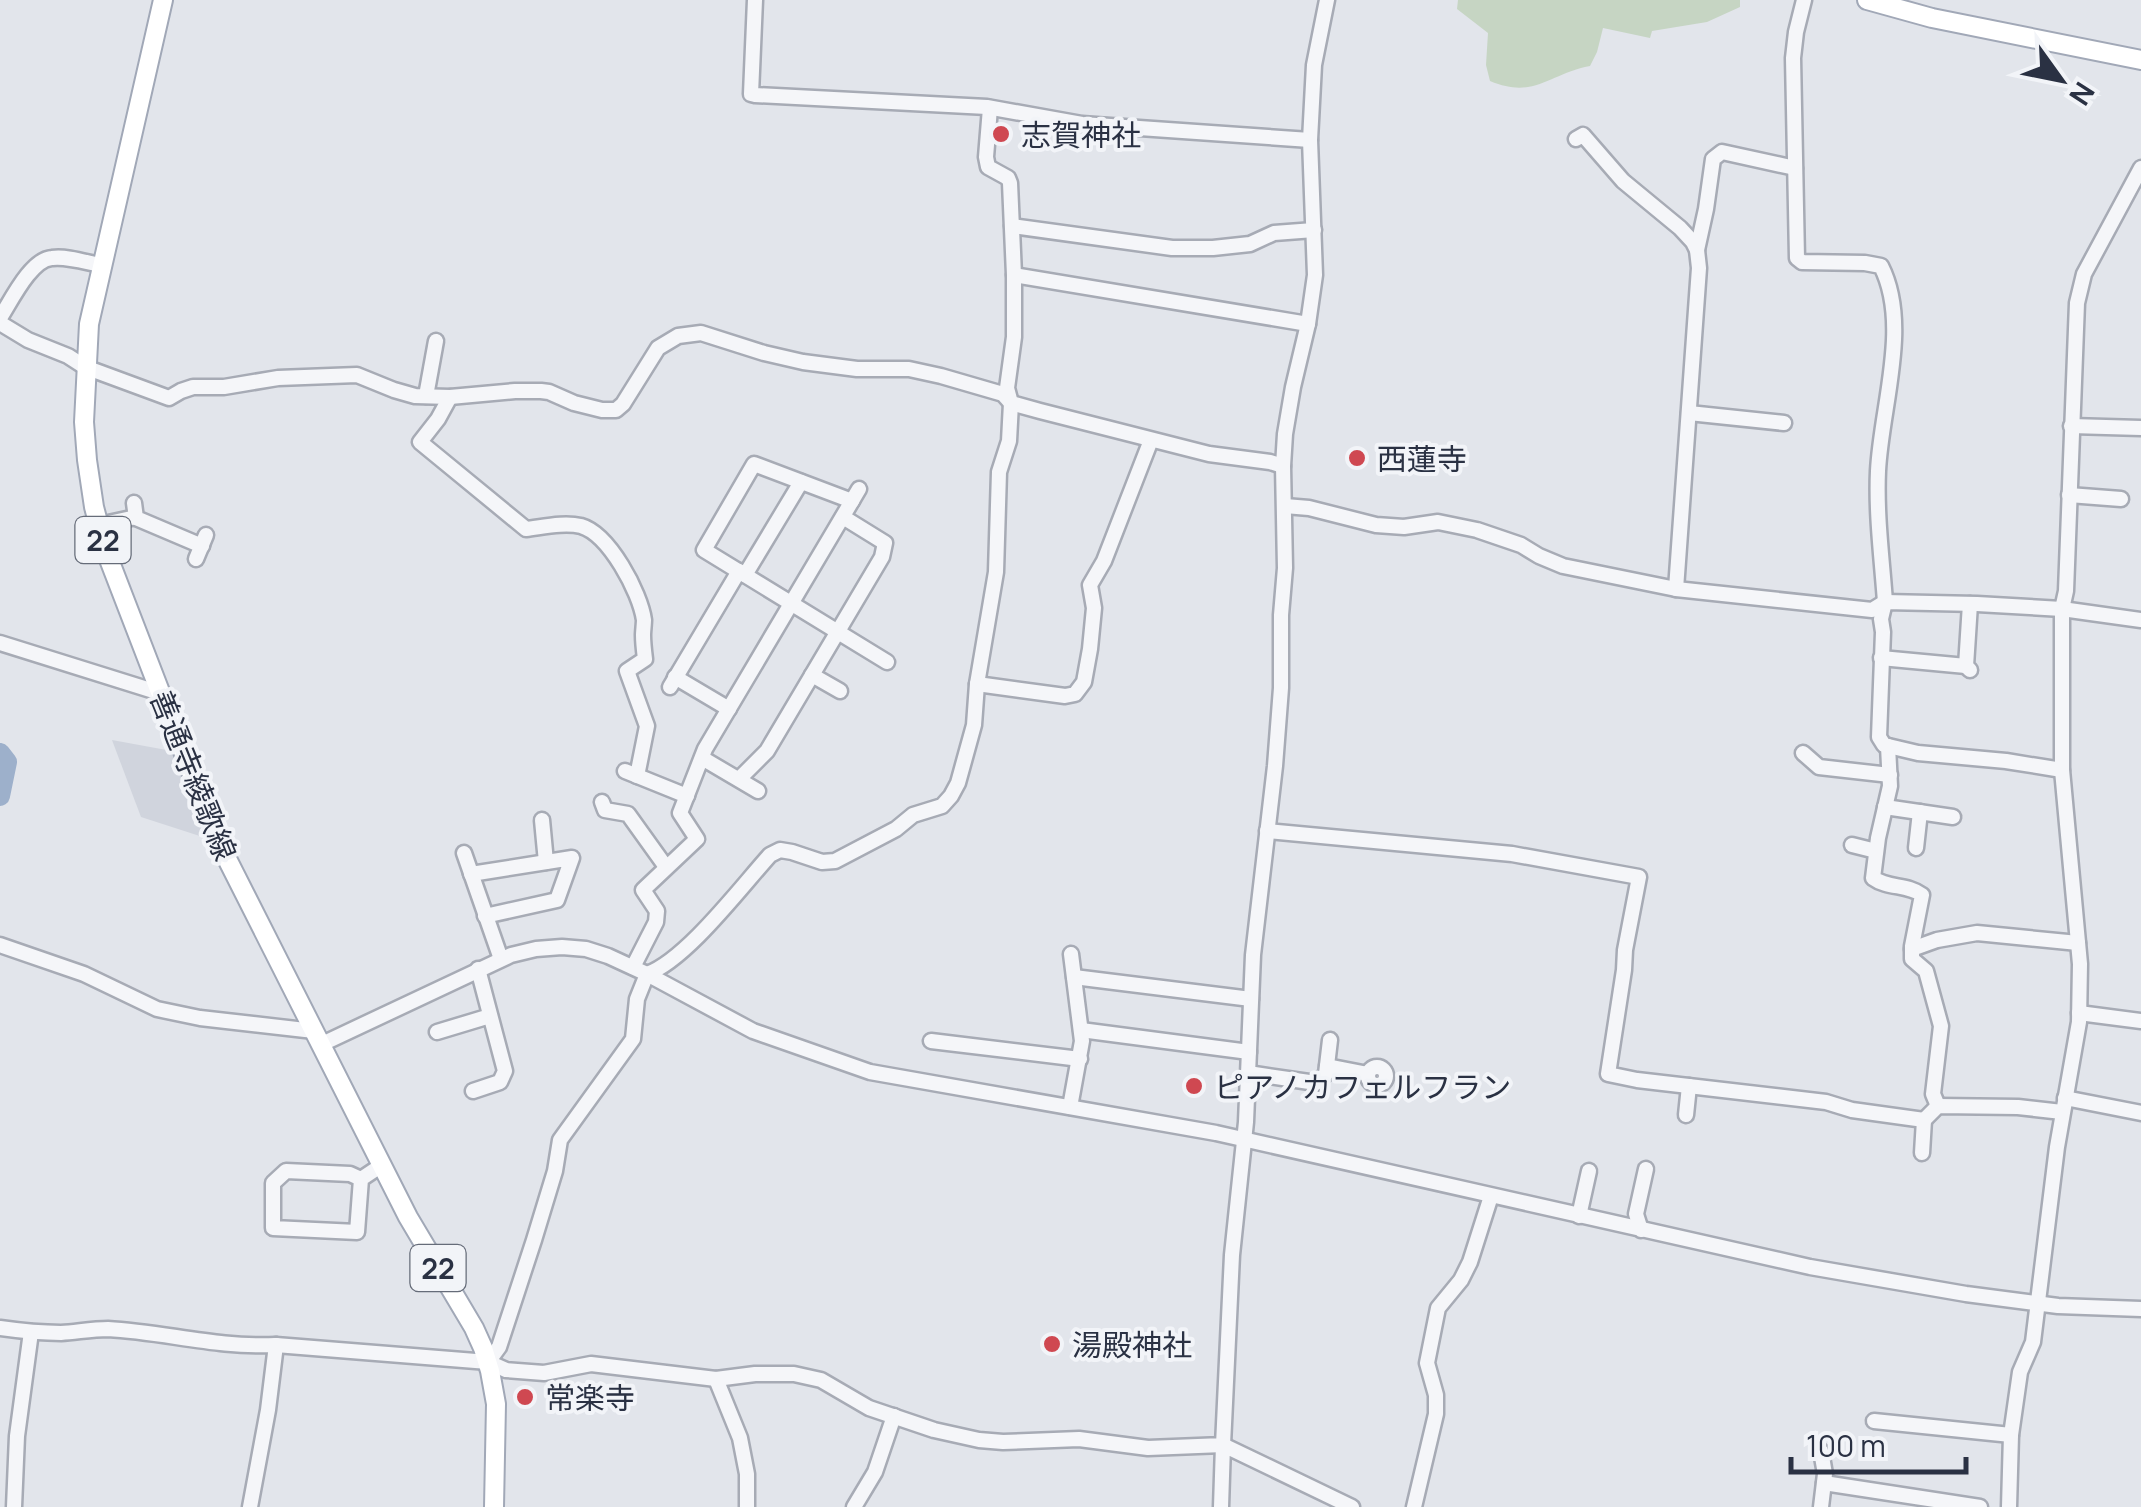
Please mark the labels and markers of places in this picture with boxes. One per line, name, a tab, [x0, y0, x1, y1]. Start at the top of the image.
place label: 志賀神社	[1021, 114, 1141, 155]
marker: 志賀神社	[990, 123, 1012, 145]
place label: 西蓮寺	[1377, 438, 1467, 479]
marker: 西蓮寺	[1346, 447, 1368, 469]
place label: ピアノカフェルフラン	[1214, 1066, 1511, 1107]
marker: ピアノカフェルフラン	[1183, 1075, 1205, 1097]
place label: 湯殿神社	[1072, 1324, 1192, 1365]
marker: 湯殿神社	[1041, 1333, 1063, 1355]
place label: 常楽寺	[545, 1377, 635, 1418]
marker: 常楽寺	[514, 1386, 536, 1408]

